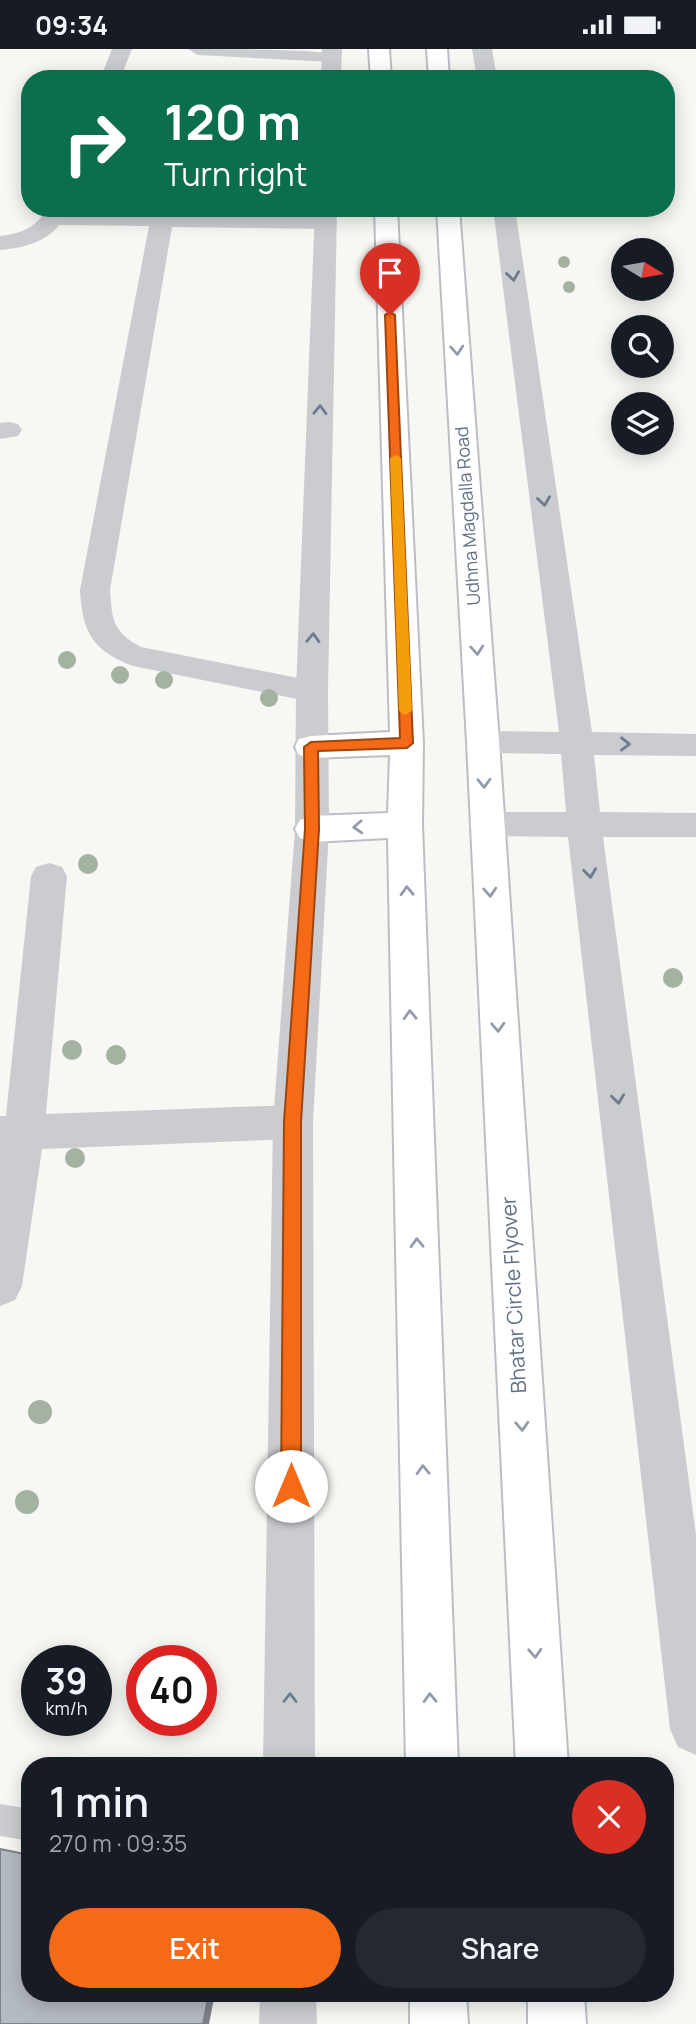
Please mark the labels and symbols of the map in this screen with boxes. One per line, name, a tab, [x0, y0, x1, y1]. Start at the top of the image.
north arrow	[611, 238, 674, 301]
pin	[360, 243, 420, 315]
one-way arrow	[506, 270, 521, 282]
one-way arrow	[449, 344, 464, 355]
one-way arrow	[313, 405, 328, 416]
street label: Udhna Magdalla Road	[449, 426, 485, 606]
one-way arrow	[537, 495, 552, 507]
one-way arrow	[306, 632, 321, 643]
one-way arrow	[469, 645, 484, 656]
one-way arrow	[620, 737, 631, 752]
one-way arrow	[477, 778, 492, 789]
one-way arrow	[353, 819, 364, 834]
one-way arrow	[583, 867, 598, 879]
one-way arrow	[399, 886, 415, 896]
one-way arrow	[482, 886, 497, 897]
one-way arrow	[403, 1010, 418, 1021]
one-way arrow	[491, 1022, 506, 1033]
one-way arrow	[611, 1093, 626, 1104]
street label: Bhatar Circle Flyover	[494, 1196, 532, 1394]
one-way arrow	[409, 1237, 424, 1248]
one-way arrow	[514, 1421, 529, 1432]
position arrow	[254, 1449, 328, 1523]
one-way arrow	[416, 1464, 431, 1475]
speed limit sign: 40	[126, 1645, 217, 1736]
one-way arrow	[528, 1648, 543, 1659]
one-way arrow	[282, 1692, 298, 1702]
one-way arrow	[422, 1692, 437, 1703]

